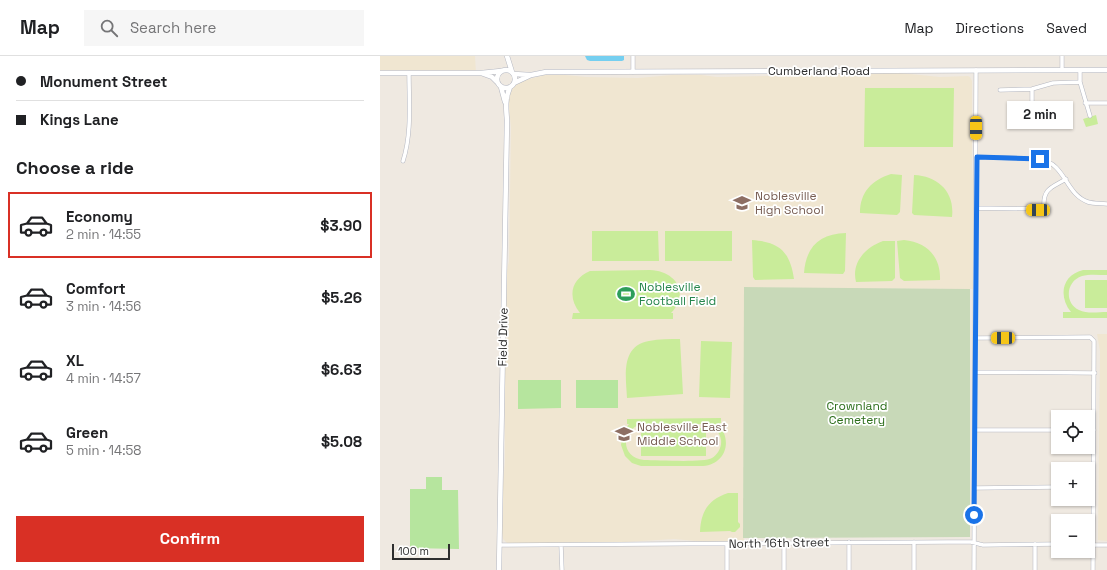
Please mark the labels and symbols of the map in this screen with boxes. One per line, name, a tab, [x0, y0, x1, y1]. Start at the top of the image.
street label: Cumberland Road	[768, 63, 870, 79]
callout: 2 min	[1007, 101, 1073, 129]
car	[970, 116, 982, 140]
route end	[1031, 150, 1049, 168]
place label: Noblesville High School	[755, 188, 824, 218]
school or university icon: Noblesville High School	[732, 193, 752, 213]
car	[1026, 204, 1050, 216]
place label: Noblesville Football Field	[639, 279, 716, 309]
sports icon: Noblesville Football Field	[616, 284, 636, 304]
street label: Field Drive	[494, 307, 512, 367]
car	[991, 332, 1015, 344]
park label: Crownland Cemetery	[826, 398, 888, 428]
place label: Noblesville East Middle School	[637, 419, 727, 449]
school or university icon: Noblesville East Middle School	[614, 424, 634, 444]
route start	[965, 506, 983, 524]
street label: North 16th Street	[728, 534, 830, 552]
scale bar	[392, 542, 450, 561]

